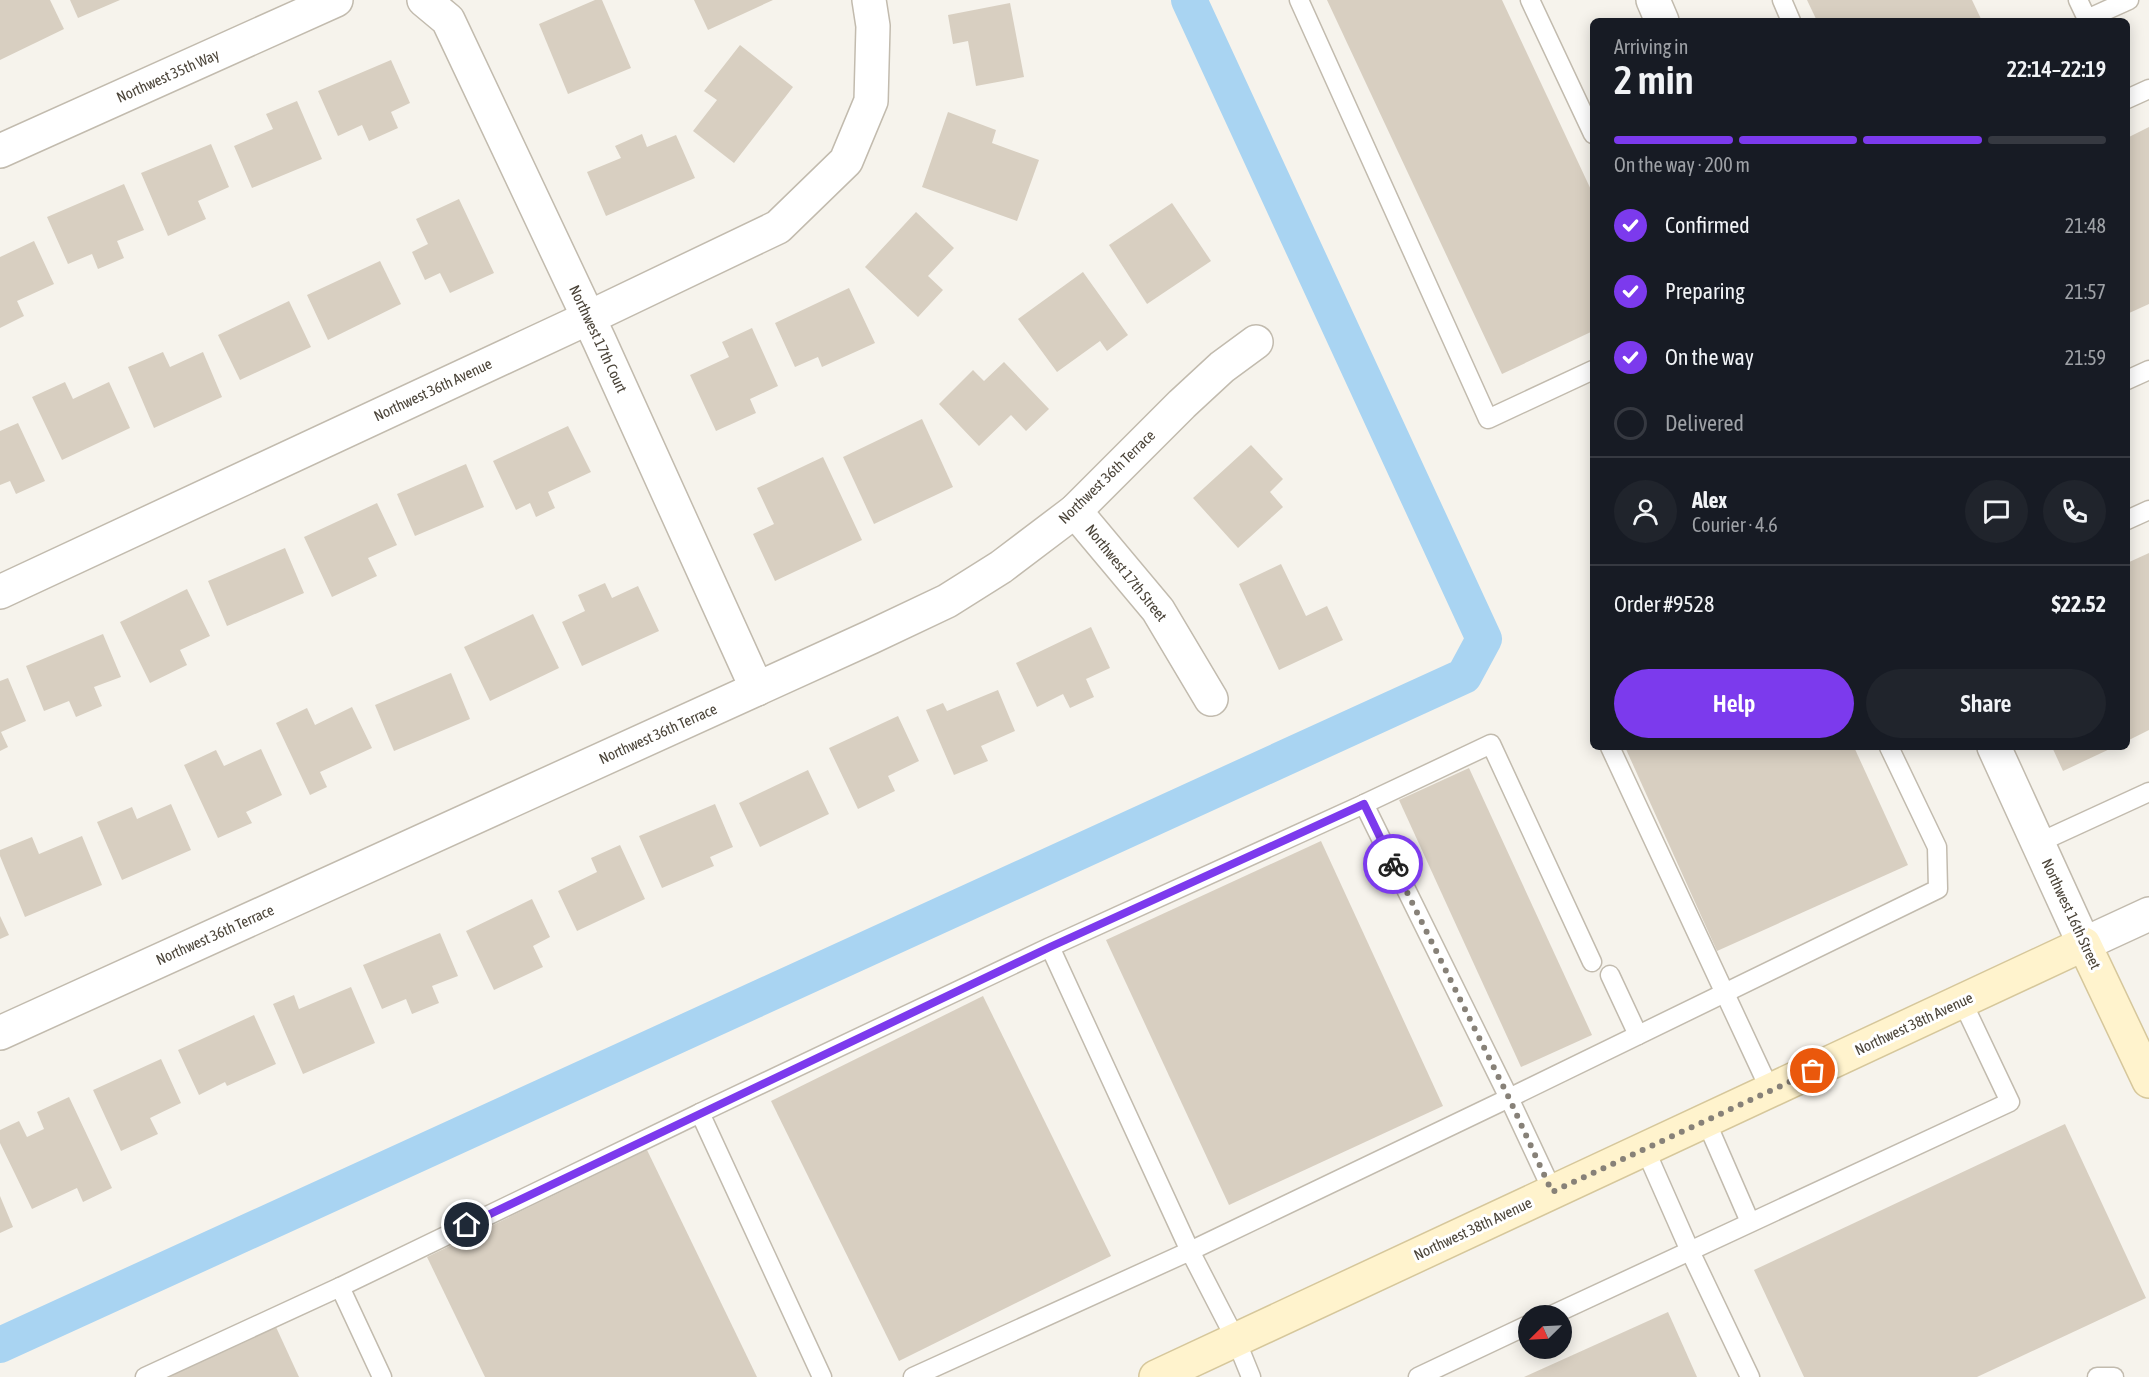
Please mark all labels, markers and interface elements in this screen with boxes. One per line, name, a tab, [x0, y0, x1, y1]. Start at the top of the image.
text: Arriving in	[1614, 35, 1688, 58]
street label: Northwest 35th Way	[114, 45, 222, 106]
text: 22:14–22:19	[2007, 56, 2106, 82]
text: 2 min	[1614, 58, 1694, 102]
text: On the way · 200 m	[1614, 153, 1750, 176]
icon: check	[1614, 209, 1647, 242]
text: Confirmed	[1665, 212, 1750, 238]
text: 21:48	[2065, 214, 2106, 237]
icon: check	[1614, 275, 1647, 308]
text: Preparing	[1665, 278, 1745, 304]
text: 21:57	[2065, 280, 2106, 303]
street label: Northwest 17th Court	[566, 282, 631, 395]
icon: check	[1614, 341, 1647, 374]
text: On the way	[1665, 344, 1754, 370]
text: 21:59	[2065, 346, 2106, 369]
street label: Northwest 36th Avenue	[371, 355, 495, 424]
text: Delivered	[1665, 410, 1744, 436]
street label: Northwest 36th Terrace	[1055, 426, 1158, 527]
button: person	[1614, 480, 1677, 543]
button: chat	[1965, 480, 2028, 543]
button: phone	[2043, 480, 2106, 543]
text: Alex	[1692, 487, 1727, 513]
text: Courier · 4.6	[1692, 513, 1778, 536]
street label: Northwest 17th Street	[1082, 521, 1171, 625]
text: Order #9528	[1614, 591, 1714, 617]
text: $22.52	[2051, 591, 2106, 617]
button: Help	[1614, 669, 1854, 738]
button: Share	[1866, 669, 2106, 738]
street label: Northwest 36th Terrace	[596, 700, 720, 767]
courier	[1363, 834, 1423, 894]
icon: bike	[1377, 848, 1410, 881]
street label: Northwest 16th Street	[2038, 856, 2104, 972]
street label: Northwest 36th Terrace	[153, 901, 277, 968]
street label: Northwest 38th Avenue	[1852, 989, 1976, 1058]
pin	[1787, 1045, 1838, 1096]
icon: bag	[1796, 1054, 1829, 1087]
street label: Northwest 38th Avenue	[1411, 1194, 1535, 1263]
pin	[441, 1199, 492, 1250]
icon: home	[450, 1208, 483, 1241]
north arrow	[1518, 1305, 1572, 1359]
map controls	[1518, 1305, 1572, 1359]

